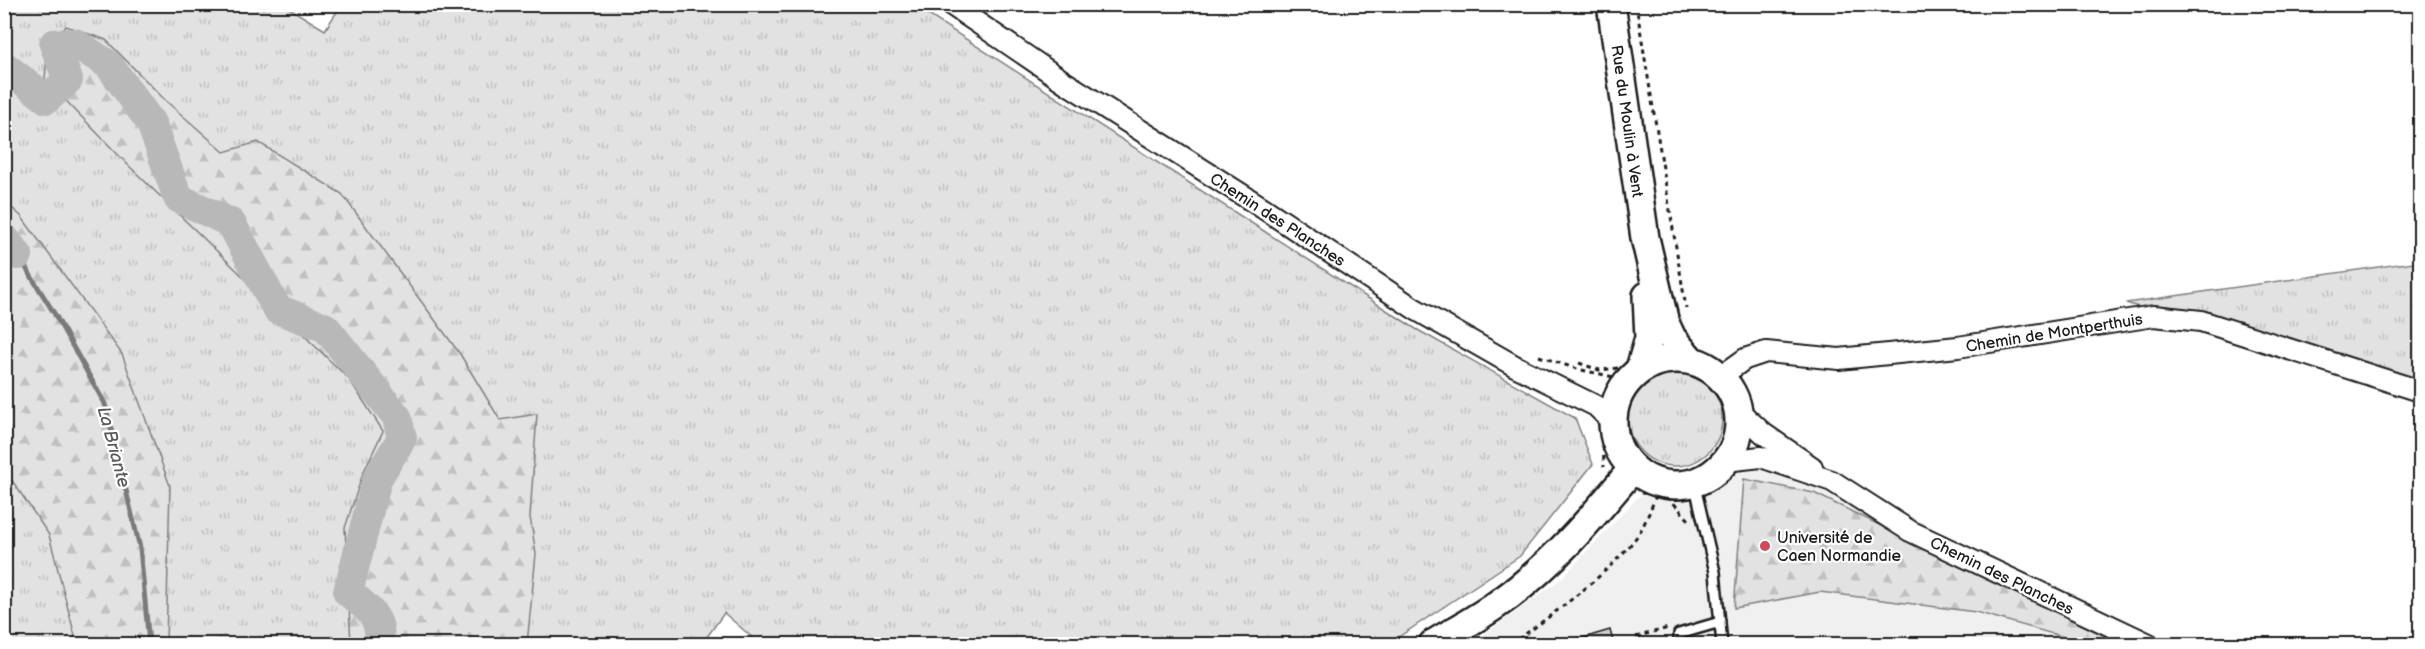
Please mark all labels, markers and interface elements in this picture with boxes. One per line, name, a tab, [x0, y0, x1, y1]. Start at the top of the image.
street label: Rue du Moulin à Vent	[1606, 44, 1647, 199]
street label: Chemin des Planches	[1206, 169, 1348, 271]
street label: Chemin de Montperthuis	[1964, 310, 2144, 357]
water label: La Briante	[93, 404, 134, 490]
place label: Université de Caen Normandie	[1777, 529, 1901, 566]
street label: Chemin des Planches	[1926, 533, 2076, 619]
marker: Université de Caen Normandie	[1758, 539, 1772, 553]

